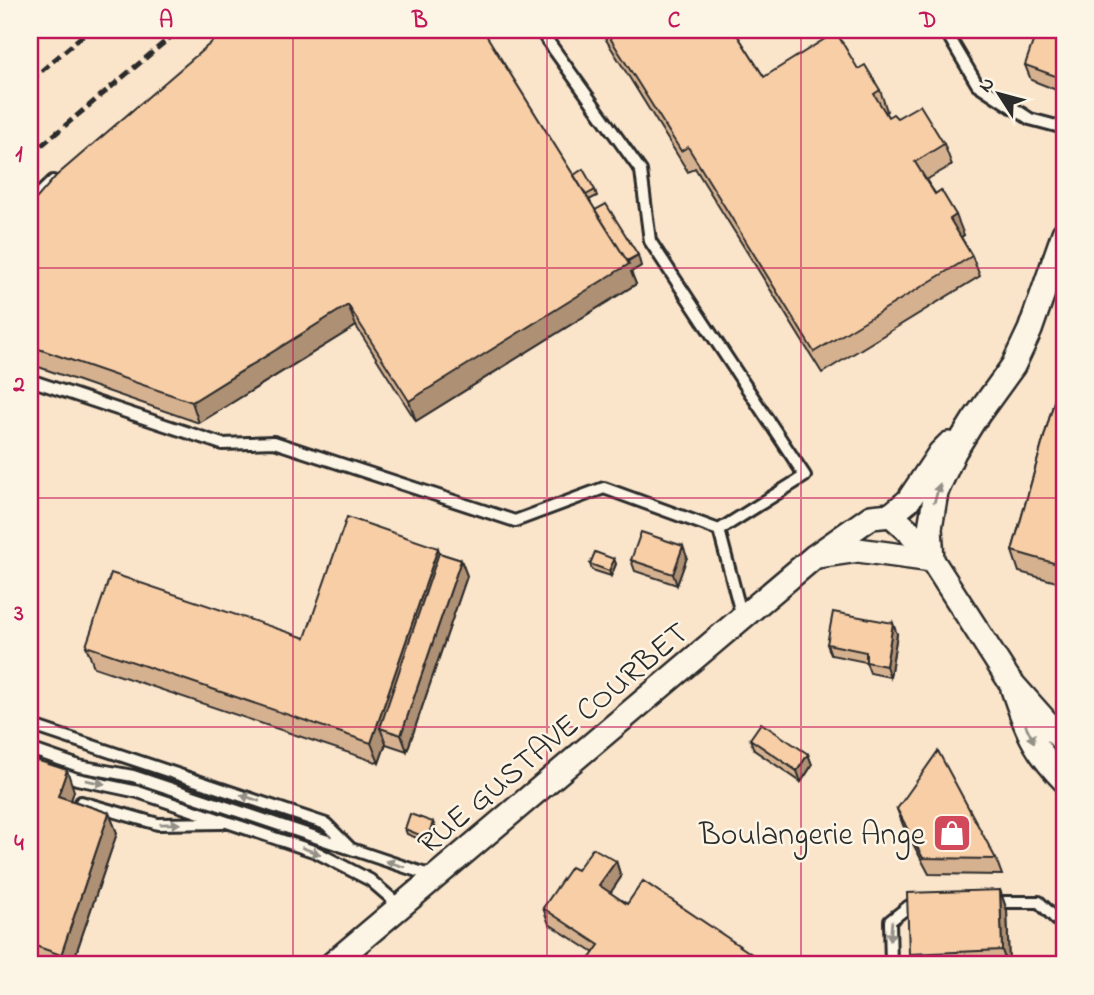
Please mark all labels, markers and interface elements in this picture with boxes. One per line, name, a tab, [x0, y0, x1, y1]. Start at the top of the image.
text: A	[159, 5, 173, 38]
text: B	[411, 5, 428, 38]
text: C	[668, 5, 681, 38]
text: D	[919, 5, 936, 38]
north arrow	[964, 60, 1034, 130]
text: N	[973, 72, 1002, 99]
text: 1	[15, 139, 23, 172]
text: 2	[12, 369, 25, 402]
one-way arrow	[933, 482, 943, 503]
text: 3	[13, 598, 24, 631]
street label: RUE GUSTAVE COURBET	[408, 612, 700, 867]
one-way arrow	[1024, 724, 1035, 744]
one-way arrow	[84, 777, 106, 788]
one-way arrow	[239, 792, 260, 803]
shop icon: Boulangerie Ange	[931, 812, 973, 854]
place label: Boulangerie Ange	[698, 813, 926, 860]
one-way arrow	[160, 818, 182, 830]
text: 4	[14, 828, 24, 861]
one-way arrow	[301, 846, 322, 857]
one-way arrow	[384, 858, 405, 868]
one-way arrow	[885, 921, 896, 943]

